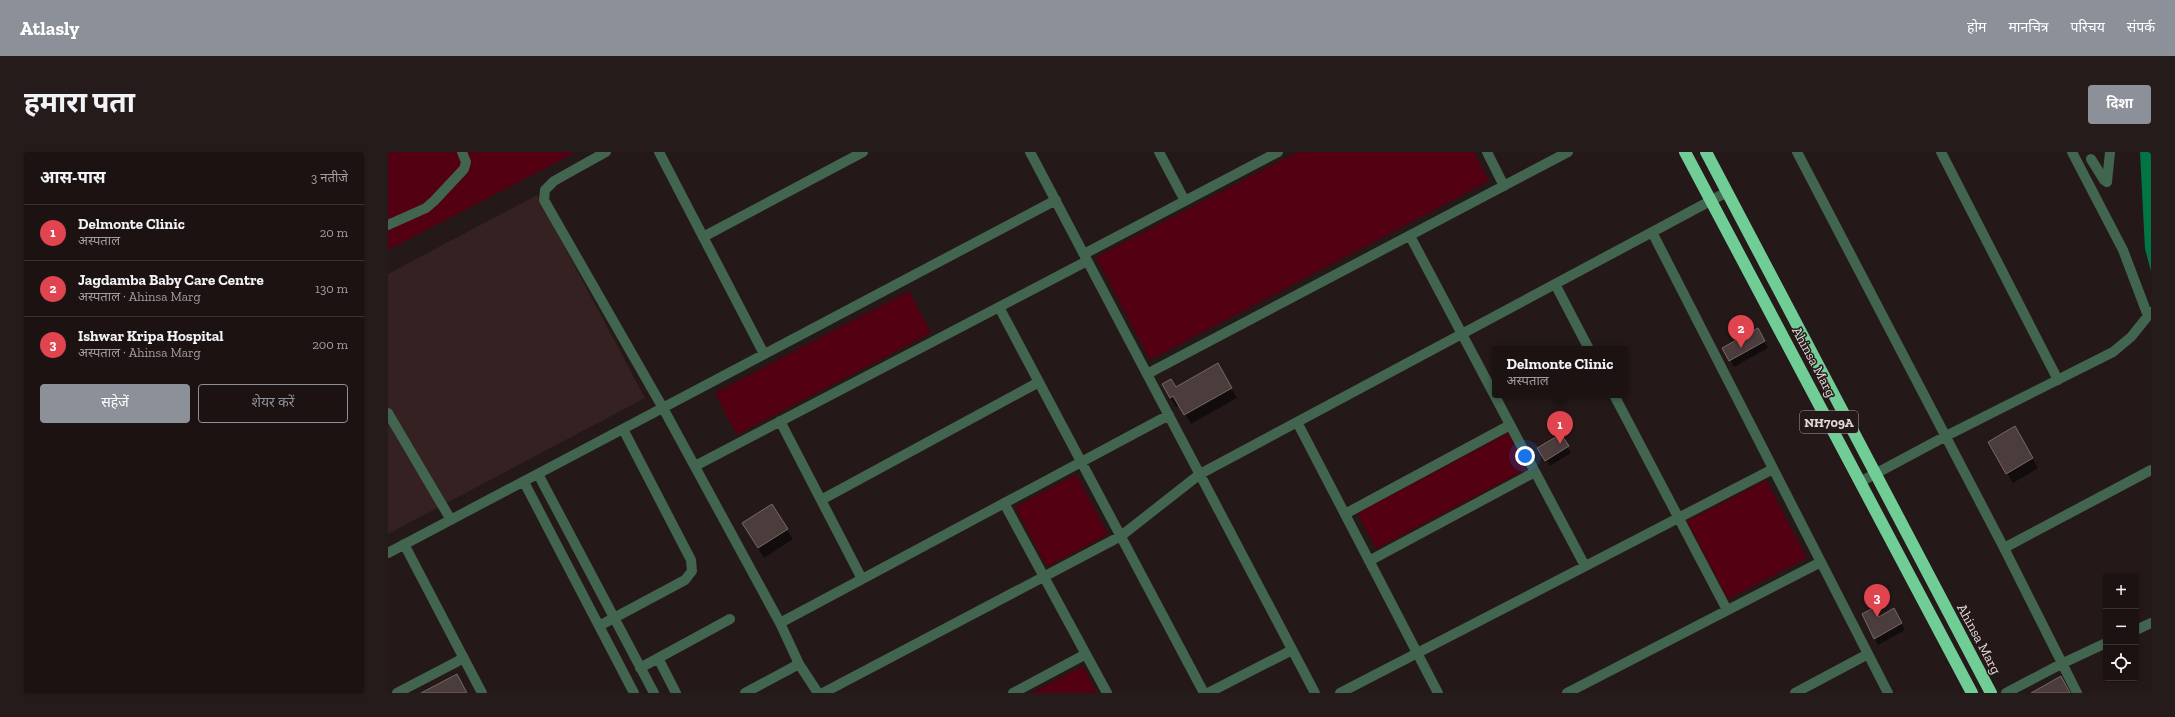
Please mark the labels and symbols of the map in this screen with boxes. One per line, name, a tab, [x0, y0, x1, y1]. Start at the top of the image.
pin: 2	[1728, 315, 1754, 348]
street label: Ahinsa Marg	[1788, 324, 1840, 400]
pin: 1	[1547, 411, 1573, 444]
road number: NH709A	[1800, 411, 1858, 433]
your location	[1515, 446, 1535, 466]
pin: 3	[1864, 584, 1890, 617]
street label: Ahinsa Marg	[1953, 601, 2005, 677]

